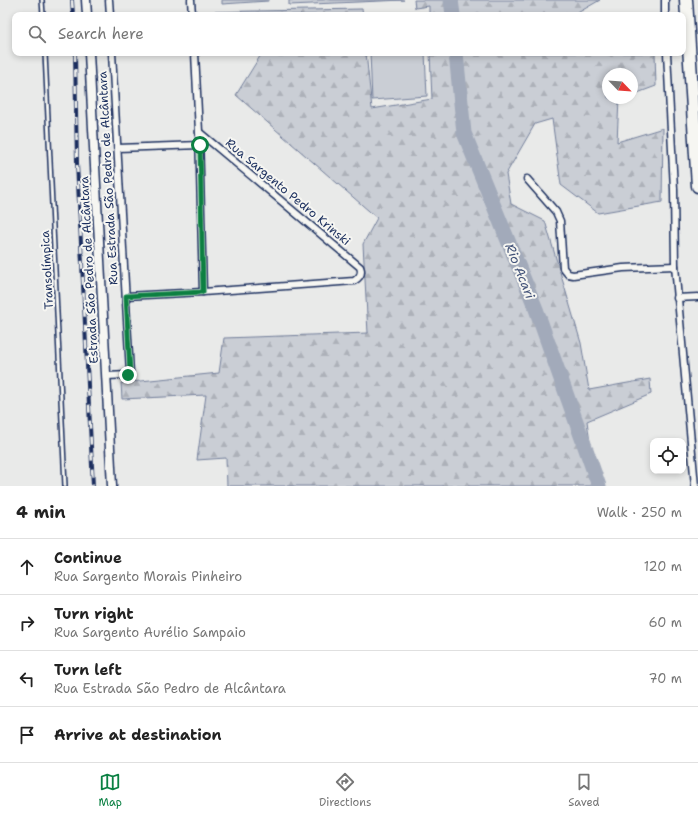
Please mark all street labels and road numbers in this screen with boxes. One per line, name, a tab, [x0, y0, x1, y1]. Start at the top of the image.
street label: Rua Estrada São Pedro de Alcântara	[94, 70, 122, 285]
street label: Rua Sargento Pedro Krinski	[222, 135, 354, 249]
street label: Estrada São Pedro de Alcântara	[76, 175, 102, 364]
street label: Transolímpica	[37, 230, 57, 310]

